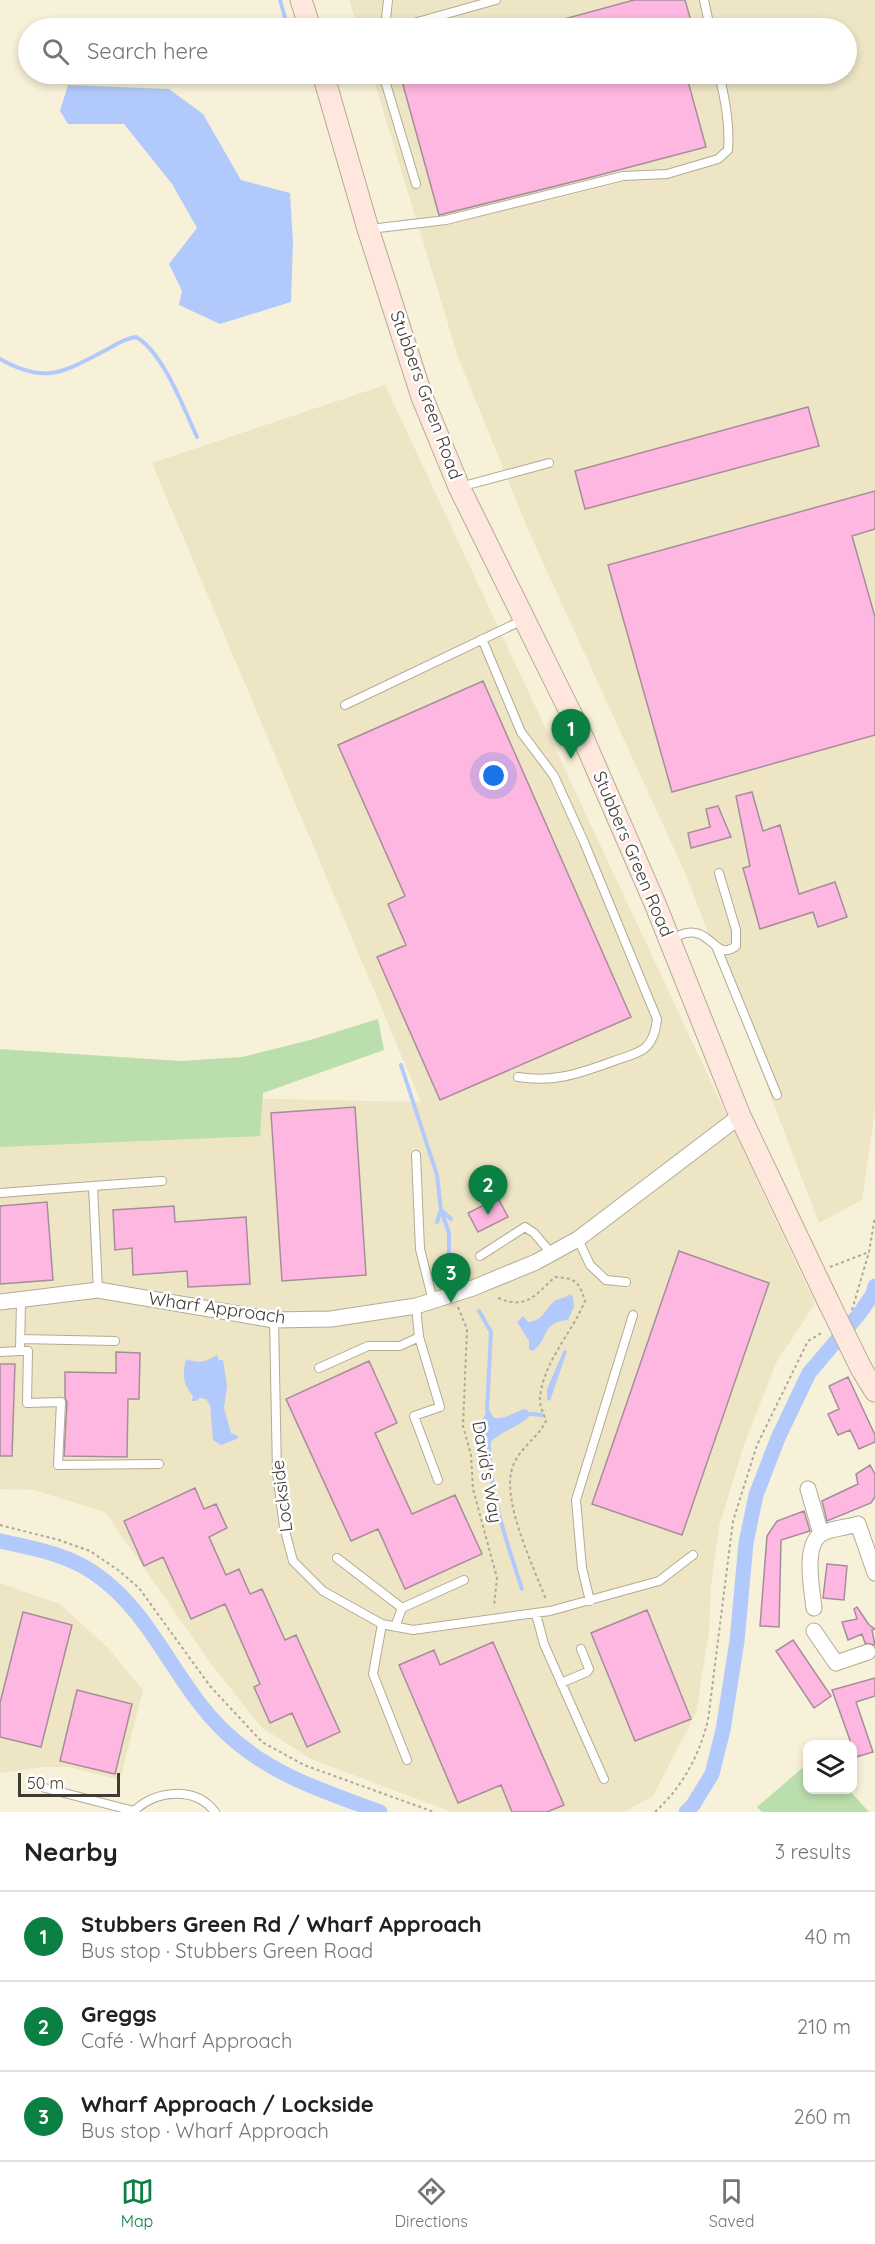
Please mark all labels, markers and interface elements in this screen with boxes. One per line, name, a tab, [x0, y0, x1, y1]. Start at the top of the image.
search box	[18, 18, 857, 84]
icon: search	[39, 35, 72, 68]
text: Search here	[87, 37, 208, 65]
street label: Stubbers Green Road	[385, 307, 468, 482]
pin: 1	[552, 710, 590, 759]
your location	[479, 761, 508, 790]
street label: Stubbers Green Road	[588, 767, 679, 940]
pin: 2	[468, 1166, 508, 1215]
pin: 3	[432, 1254, 470, 1303]
street label: Wharf Approach	[147, 1287, 287, 1329]
street label: David's Way	[467, 1419, 508, 1525]
street label: Lockside	[266, 1459, 297, 1534]
map controls	[803, 1740, 857, 1794]
button: layers	[803, 1740, 857, 1794]
scale bar	[18, 1770, 120, 1798]
text: 50 m	[27, 1773, 64, 1793]
text: Nearby	[24, 1835, 118, 1868]
text: 3 results	[775, 1839, 851, 1864]
text: Stubbers Green Rd / Wharf Approach	[81, 1910, 482, 1938]
text: 1	[40, 1924, 47, 1949]
text: 40 m	[805, 1924, 851, 1949]
text: Bus stop · Stubbers Green Road	[81, 1938, 373, 1963]
text: Greggs	[81, 2000, 157, 2028]
text: 2	[38, 2014, 49, 2039]
text: 210 m	[797, 2014, 851, 2039]
text: Café · Wharf Approach	[81, 2028, 292, 2053]
text: Wharf Approach / Lockside	[81, 2090, 374, 2118]
text: 3	[38, 2104, 49, 2129]
text: 260 m	[794, 2104, 851, 2129]
text: Bus stop · Wharf Approach	[81, 2118, 329, 2143]
tab: Map	[121, 2175, 154, 2231]
tab: Directions	[395, 2175, 468, 2231]
tab: Saved	[709, 2175, 754, 2231]

